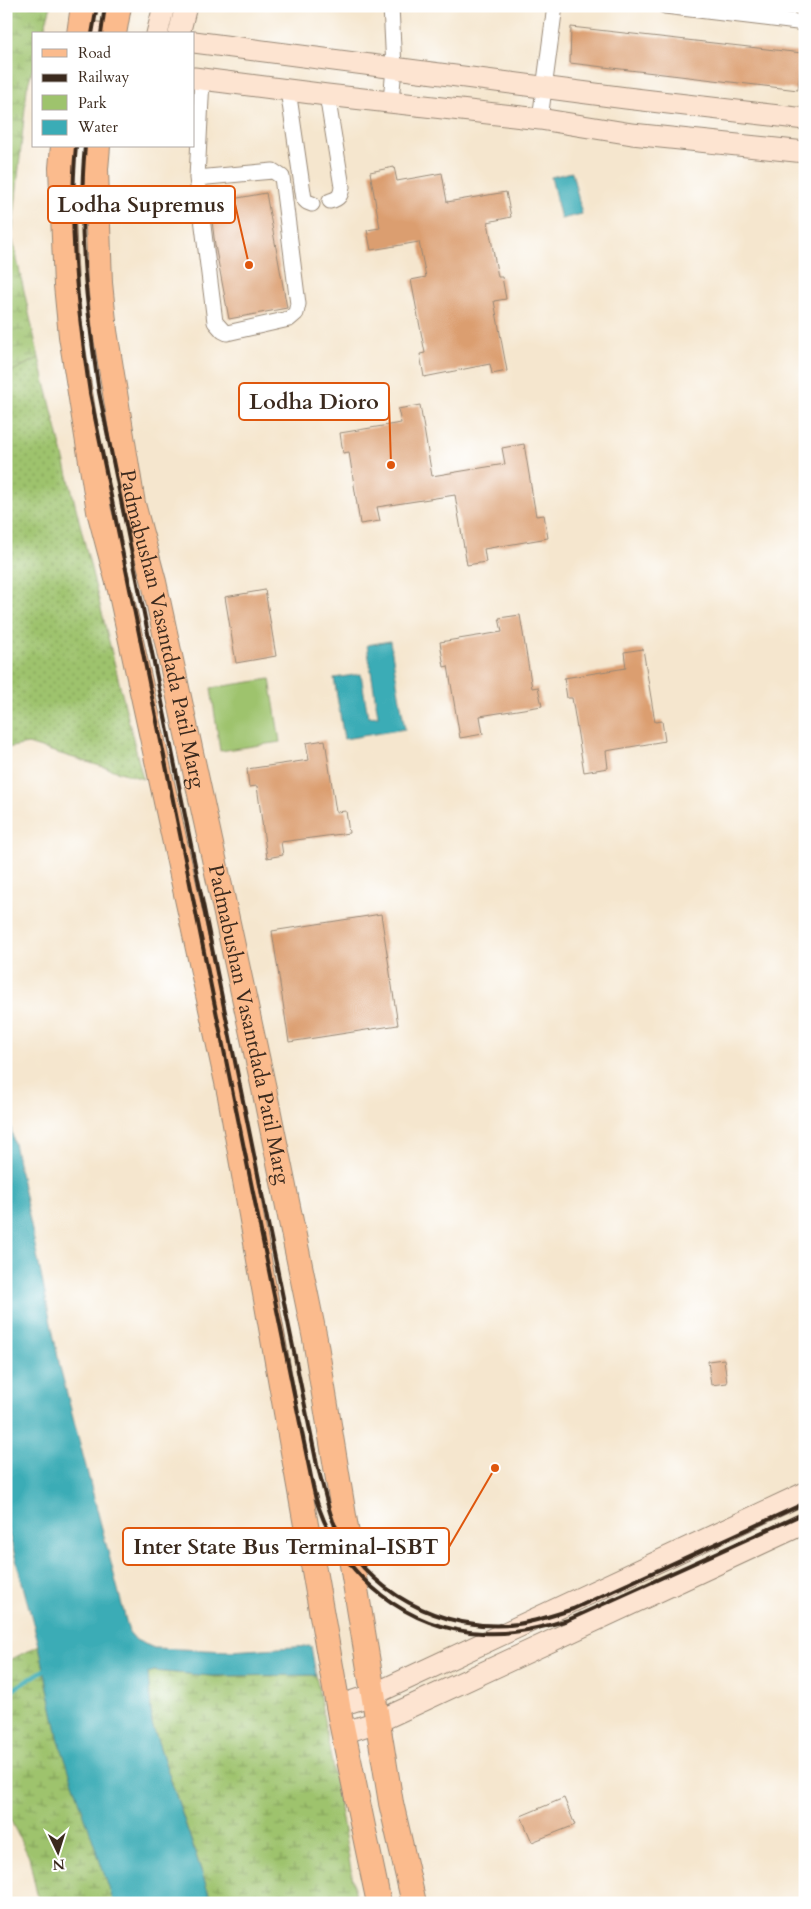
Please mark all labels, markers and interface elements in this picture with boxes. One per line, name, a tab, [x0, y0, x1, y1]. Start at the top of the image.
legend	[32, 32, 195, 148]
text: Road	[78, 43, 111, 63]
text: Railway	[78, 67, 129, 87]
text: Park	[78, 93, 107, 113]
text: Water	[77, 117, 119, 137]
callout: Lodha Supremus	[48, 186, 235, 223]
text: Lodha Supremus	[57, 190, 225, 220]
callout: Lodha Dioro	[239, 383, 389, 420]
text: Lodha Dioro	[249, 387, 379, 417]
street label: Padmabushan Vasantdada Patil Marg	[113, 467, 212, 791]
street label: Padmabushan Vasantdada Patil Marg	[201, 862, 297, 1187]
callout: Inter State Bus Terminal-ISBT	[123, 1528, 449, 1565]
text: Inter State Bus Terminal-ISBT	[133, 1532, 439, 1562]
north arrow	[32, 1826, 82, 1876]
text: N	[52, 1855, 66, 1874]

